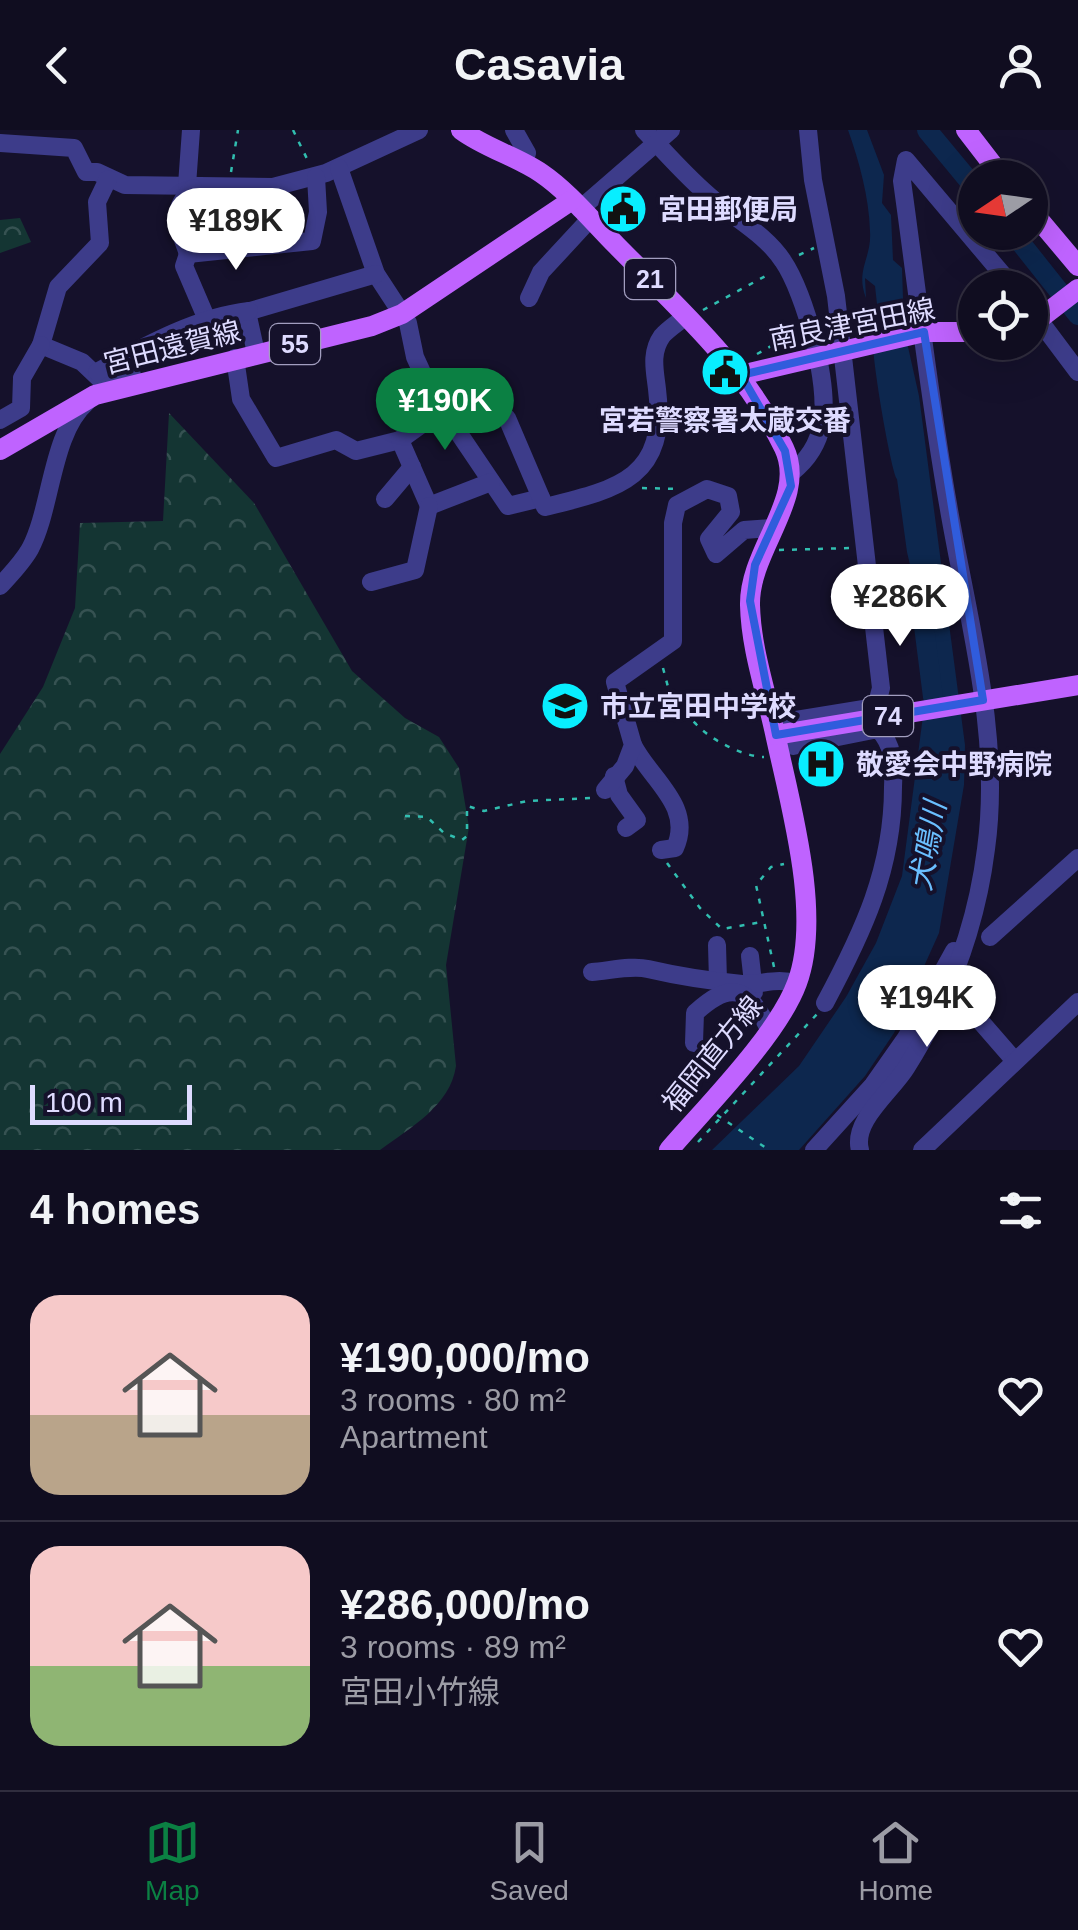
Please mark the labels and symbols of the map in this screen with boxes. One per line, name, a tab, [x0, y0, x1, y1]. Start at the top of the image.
north arrow	[958, 160, 1048, 250]
public building icon: 宮田郵便局	[597, 183, 649, 235]
pin: ¥189K	[166, 188, 306, 273]
place label: 宮田郵便局	[658, 194, 798, 225]
road number: 21	[625, 259, 675, 299]
street label: 南良津宮田線	[767, 293, 938, 356]
street label: 宮田遠賀線	[100, 316, 244, 379]
road number: 55	[270, 324, 320, 364]
public building icon: 宮若警察署太蔵交番	[699, 346, 751, 398]
pin: ¥190K	[375, 368, 515, 453]
place label: 宮若警察署太蔵交番	[599, 405, 851, 436]
pin: ¥286K	[830, 564, 970, 649]
school or university icon: 市立宮田中学校	[539, 680, 591, 732]
place label: 市立宮田中学校	[600, 691, 796, 722]
road number: 74	[863, 696, 913, 736]
hospital icon: 敬愛会中野病院	[795, 738, 847, 790]
place label: 敬愛会中野病院	[856, 749, 1052, 780]
water label: 犬鳴川	[903, 796, 952, 893]
pin: ¥194K	[857, 965, 997, 1050]
street label: 福岡直方線	[656, 990, 768, 1118]
scale bar	[30, 1080, 192, 1124]

